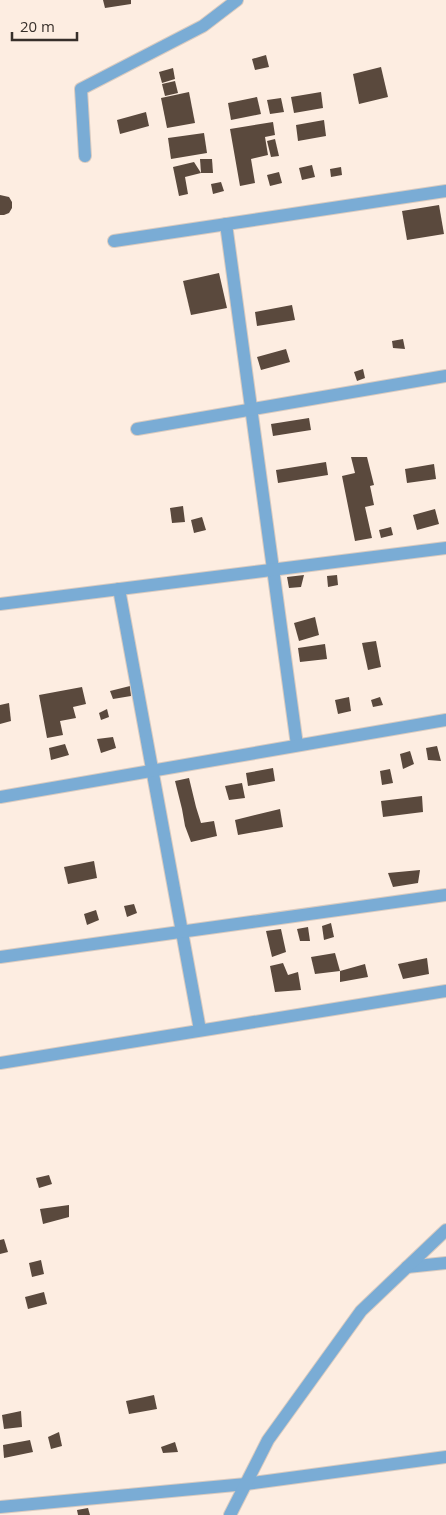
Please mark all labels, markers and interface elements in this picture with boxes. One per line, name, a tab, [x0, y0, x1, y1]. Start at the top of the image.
scale bar	[12, 10, 78, 42]
text: 20 m	[20, 16, 55, 36]

